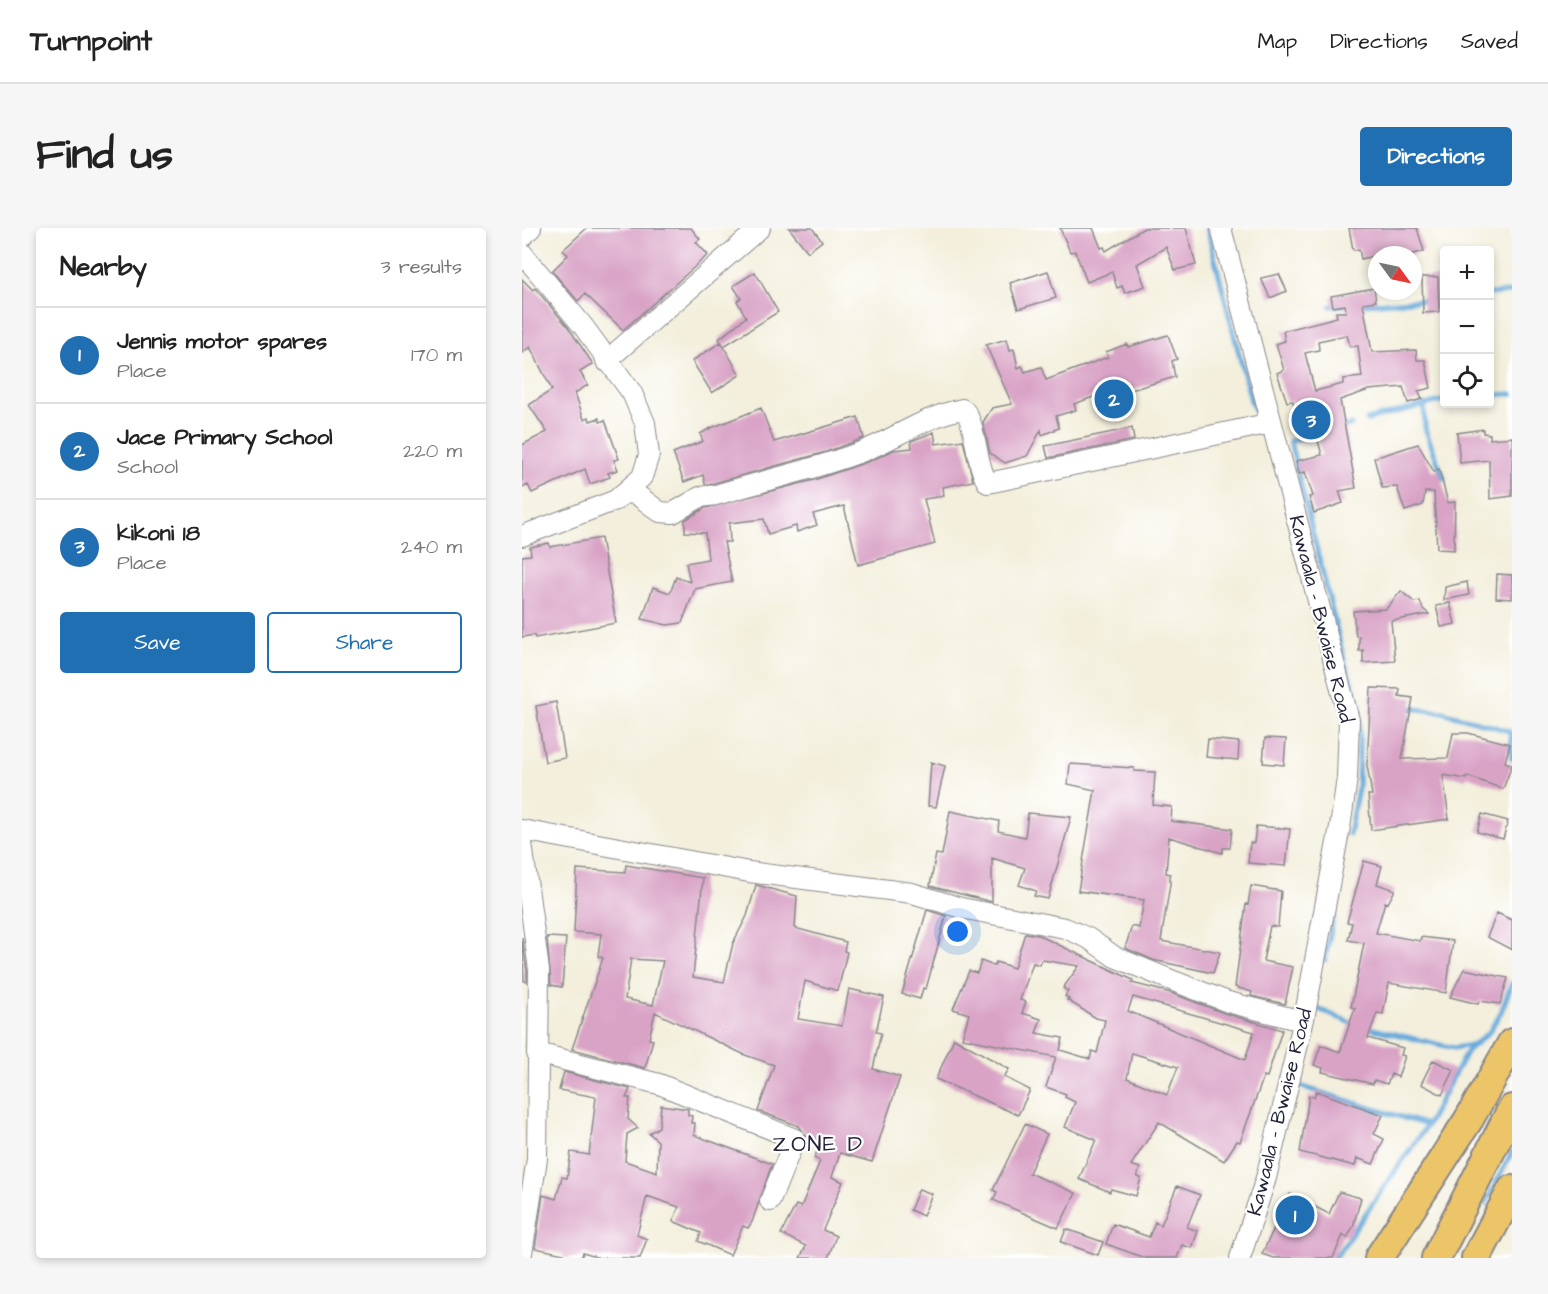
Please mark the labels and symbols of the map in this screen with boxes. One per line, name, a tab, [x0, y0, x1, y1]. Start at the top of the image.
north arrow	[1368, 246, 1422, 300]
pin: 2	[1094, 376, 1134, 422]
pin: 3	[1292, 398, 1330, 442]
street label: Kawaala - Bwaise Road	[1282, 512, 1360, 726]
your location	[943, 917, 972, 946]
street label: Kawaala - Bwaise Road	[1241, 1005, 1319, 1219]
district label: ZONE D	[773, 1129, 863, 1160]
pin: 1	[1276, 1192, 1314, 1238]

